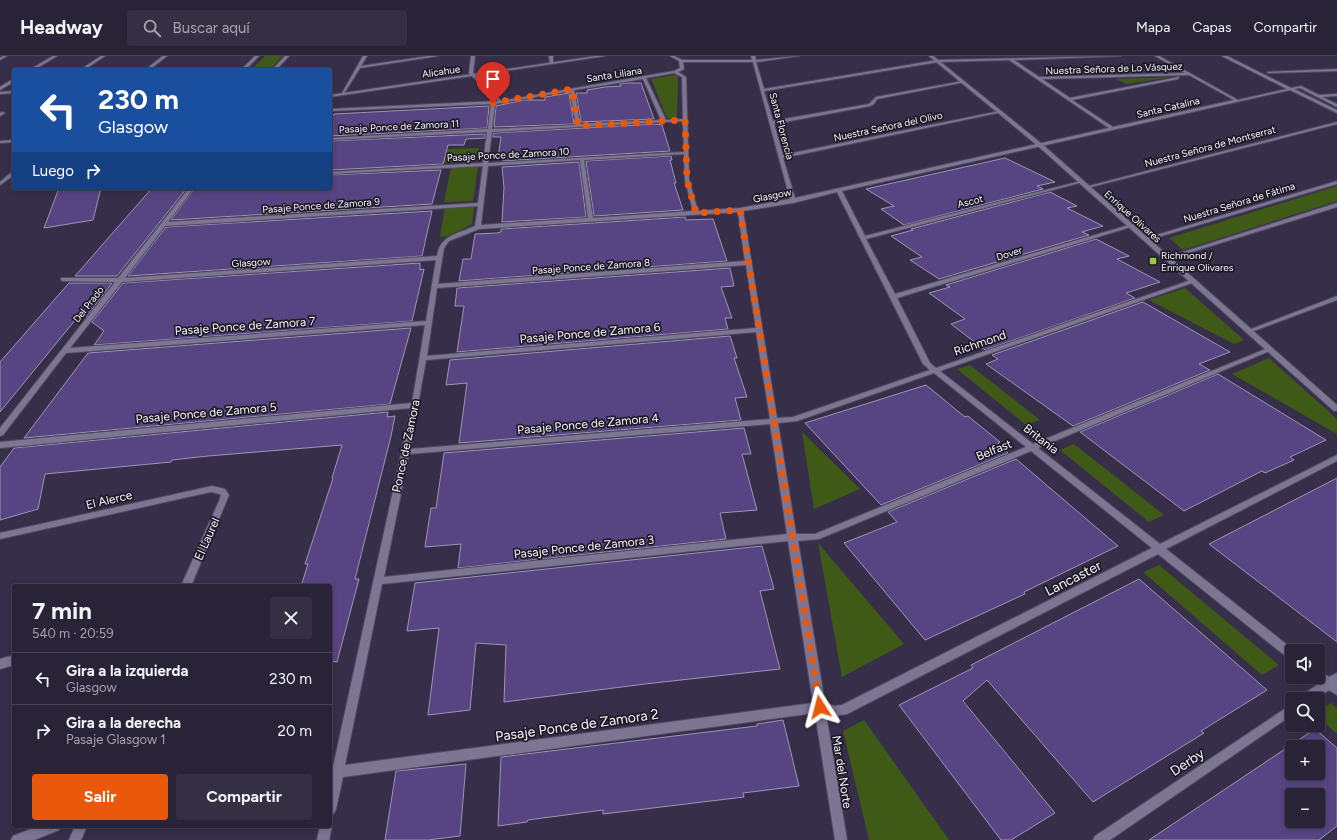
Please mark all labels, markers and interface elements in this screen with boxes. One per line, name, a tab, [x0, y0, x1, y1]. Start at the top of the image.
search box	[127, 10, 407, 46]
text: Headway	[20, 16, 103, 39]
icon: search	[141, 17, 163, 39]
text: Buscar aquí	[173, 19, 250, 37]
text: Mapa	[1136, 19, 1170, 36]
text: Capas	[1192, 19, 1231, 36]
text: Compartir	[1253, 19, 1317, 36]
street label: Nuestra Señora de Lo Vásquez	[1045, 60, 1183, 77]
street label: Alicahue	[421, 62, 462, 81]
pin	[476, 62, 510, 103]
street label: Santa Liliana	[585, 64, 643, 85]
icon: arrive	[482, 68, 504, 90]
text: 230 m	[98, 82, 179, 116]
icon: left	[32, 84, 84, 136]
street label: Santa Florencia	[766, 91, 797, 161]
street label: Santa Catalina	[1135, 94, 1201, 121]
street label: Nuestra Señora del Olivo	[832, 109, 944, 144]
text: Glasgow	[98, 116, 168, 138]
street label: Pasaje Ponce de Zamora 11	[339, 117, 459, 136]
street label: Nuestra Señora de Montserrat	[1143, 123, 1277, 170]
street label: Pasaje Ponce de Zamora 10	[446, 145, 570, 164]
icon: right	[82, 160, 104, 182]
text: Luego	[32, 162, 74, 180]
street label: Nuestra Señora de Fátima	[1182, 179, 1297, 226]
street label: Glasgow	[752, 185, 793, 206]
street label: Enrique Olivares	[1101, 187, 1164, 246]
street label: Ascot	[956, 192, 985, 211]
street label: Pasaje Ponce de Zamora 9	[262, 195, 381, 216]
street label: Dover	[995, 243, 1024, 264]
place label: Richmond / Enrique Olivares	[1161, 249, 1234, 274]
street label: Glasgow	[231, 255, 271, 270]
street label: Pasaje Ponce de Zamora 8	[532, 256, 650, 277]
marker: Richmond / Enrique Olivares	[1148, 256, 1158, 266]
street label: Del Prado	[70, 283, 107, 325]
street label: Pasaje Ponce de Zamora 7	[174, 314, 316, 338]
street label: Pasaje Ponce de Zamora 6	[519, 320, 661, 346]
street label: Richmond	[952, 328, 1008, 358]
street label: Ponce de Zamora	[389, 398, 423, 494]
street label: Pasaje Ponce de Zamora 5	[135, 400, 277, 426]
street label: Pasaje Ponce de Zamora 4	[517, 411, 660, 437]
street label: Britania	[1021, 421, 1061, 457]
street label: Belfast	[974, 436, 1014, 463]
street label: El Alerce	[84, 488, 134, 512]
street label: El Laurel	[191, 516, 223, 562]
street label: Pasaje Ponce de Zamora 3	[513, 533, 655, 561]
street label: Lancaster	[1042, 557, 1105, 600]
text: 7 min	[32, 596, 92, 625]
button: close	[270, 597, 312, 639]
text: 540 m · 20:59	[32, 626, 114, 641]
map controls	[1285, 644, 1325, 828]
button: sound	[1285, 644, 1325, 684]
text: Gira a la izquierda	[66, 662, 188, 680]
icon: left	[32, 668, 54, 690]
text: 230 m	[269, 670, 312, 688]
text: Glasgow	[66, 680, 117, 695]
position arrow	[799, 686, 841, 728]
button: search	[1285, 692, 1325, 732]
street label: Pasaje Ponce de Zamora 2	[494, 706, 660, 745]
text: Gira a la derecha	[66, 714, 181, 732]
icon: right	[32, 720, 54, 742]
text: 20 m	[278, 722, 312, 740]
text: Pasaje Glasgow 1	[66, 732, 166, 747]
street label: Mar del Norte	[829, 734, 855, 810]
button: +	[1285, 740, 1325, 780]
street label: Derby	[1167, 745, 1208, 780]
button: Salir	[32, 774, 168, 820]
button: Compartir	[176, 774, 312, 820]
button: −	[1285, 788, 1325, 828]

